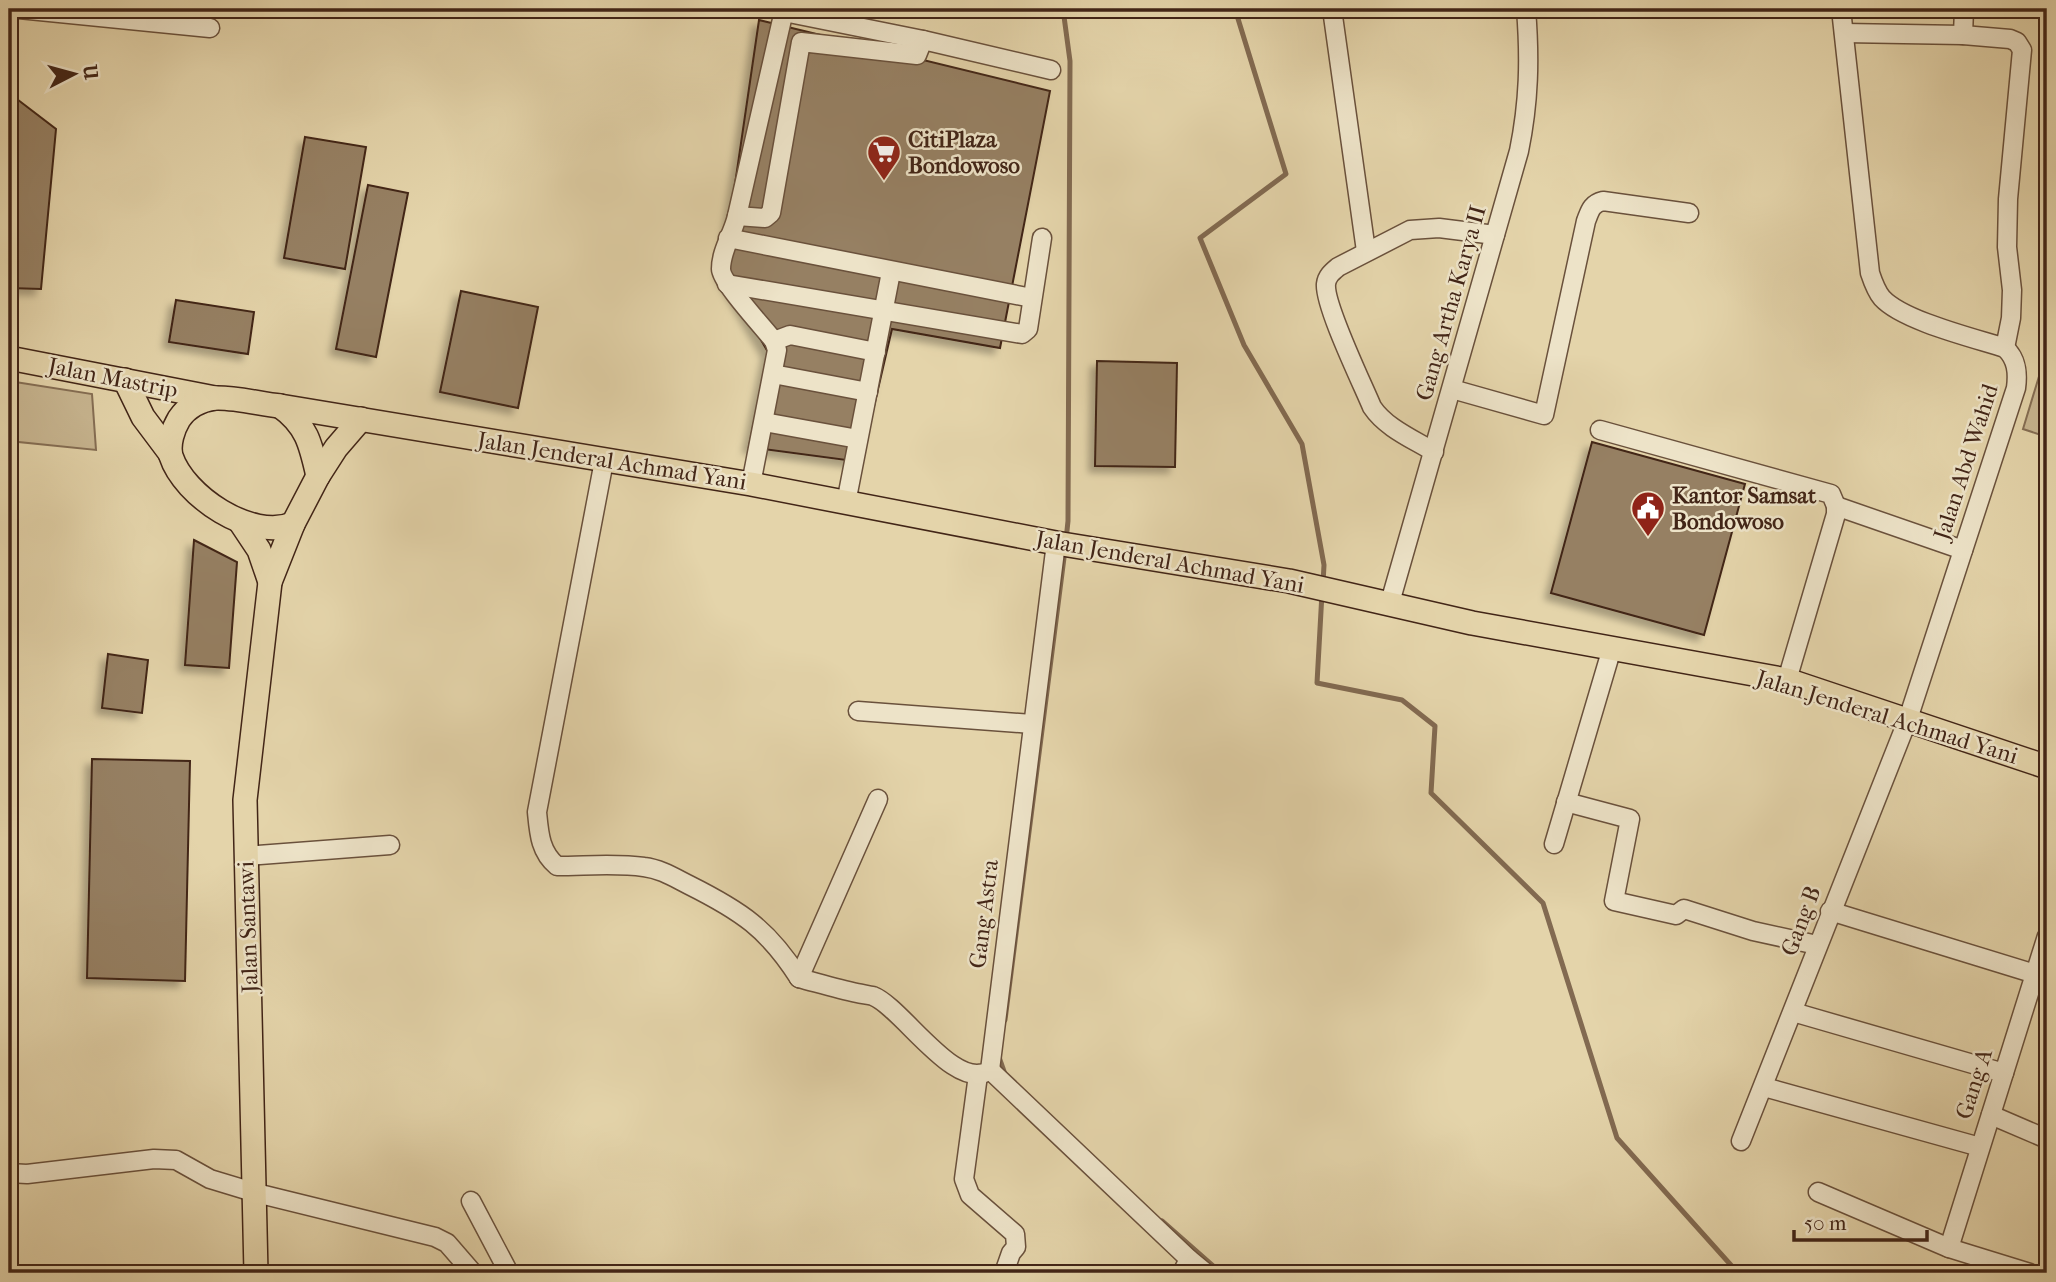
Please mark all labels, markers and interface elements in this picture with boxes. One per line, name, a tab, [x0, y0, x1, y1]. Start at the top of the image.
north arrow	[38, 38, 108, 108]
text: U	[78, 63, 102, 81]
place label: CitiPlaza Bondowoso	[908, 126, 1020, 179]
supermarket icon: CitiPlaza Bondowoso	[865, 133, 903, 182]
street label: Gang Artha Karya II	[1410, 202, 1492, 404]
street label: Jalan Mastrip	[44, 352, 180, 404]
street label: Jalan Abd Wahid	[1927, 380, 2004, 545]
street label: Jalan Jenderal Achmad Yani	[473, 426, 749, 496]
place label: Kantor Samsat Bondowoso	[1672, 482, 1817, 535]
public building icon: Kantor Samsat Bondowoso	[1629, 489, 1667, 538]
street label: Jalan Jenderal Achmad Yani	[1032, 525, 1307, 599]
street label: Jalan Jenderal Achmad Yani	[1751, 664, 2021, 770]
street label: Gang Astra	[964, 858, 1004, 970]
street label: Jalan Santawi	[232, 860, 264, 995]
street label: Gang B	[1775, 882, 1827, 960]
street label: Gang A	[1950, 1044, 1998, 1123]
scale bar	[1794, 1198, 1926, 1242]
text: 50 m	[1804, 1211, 1847, 1235]

